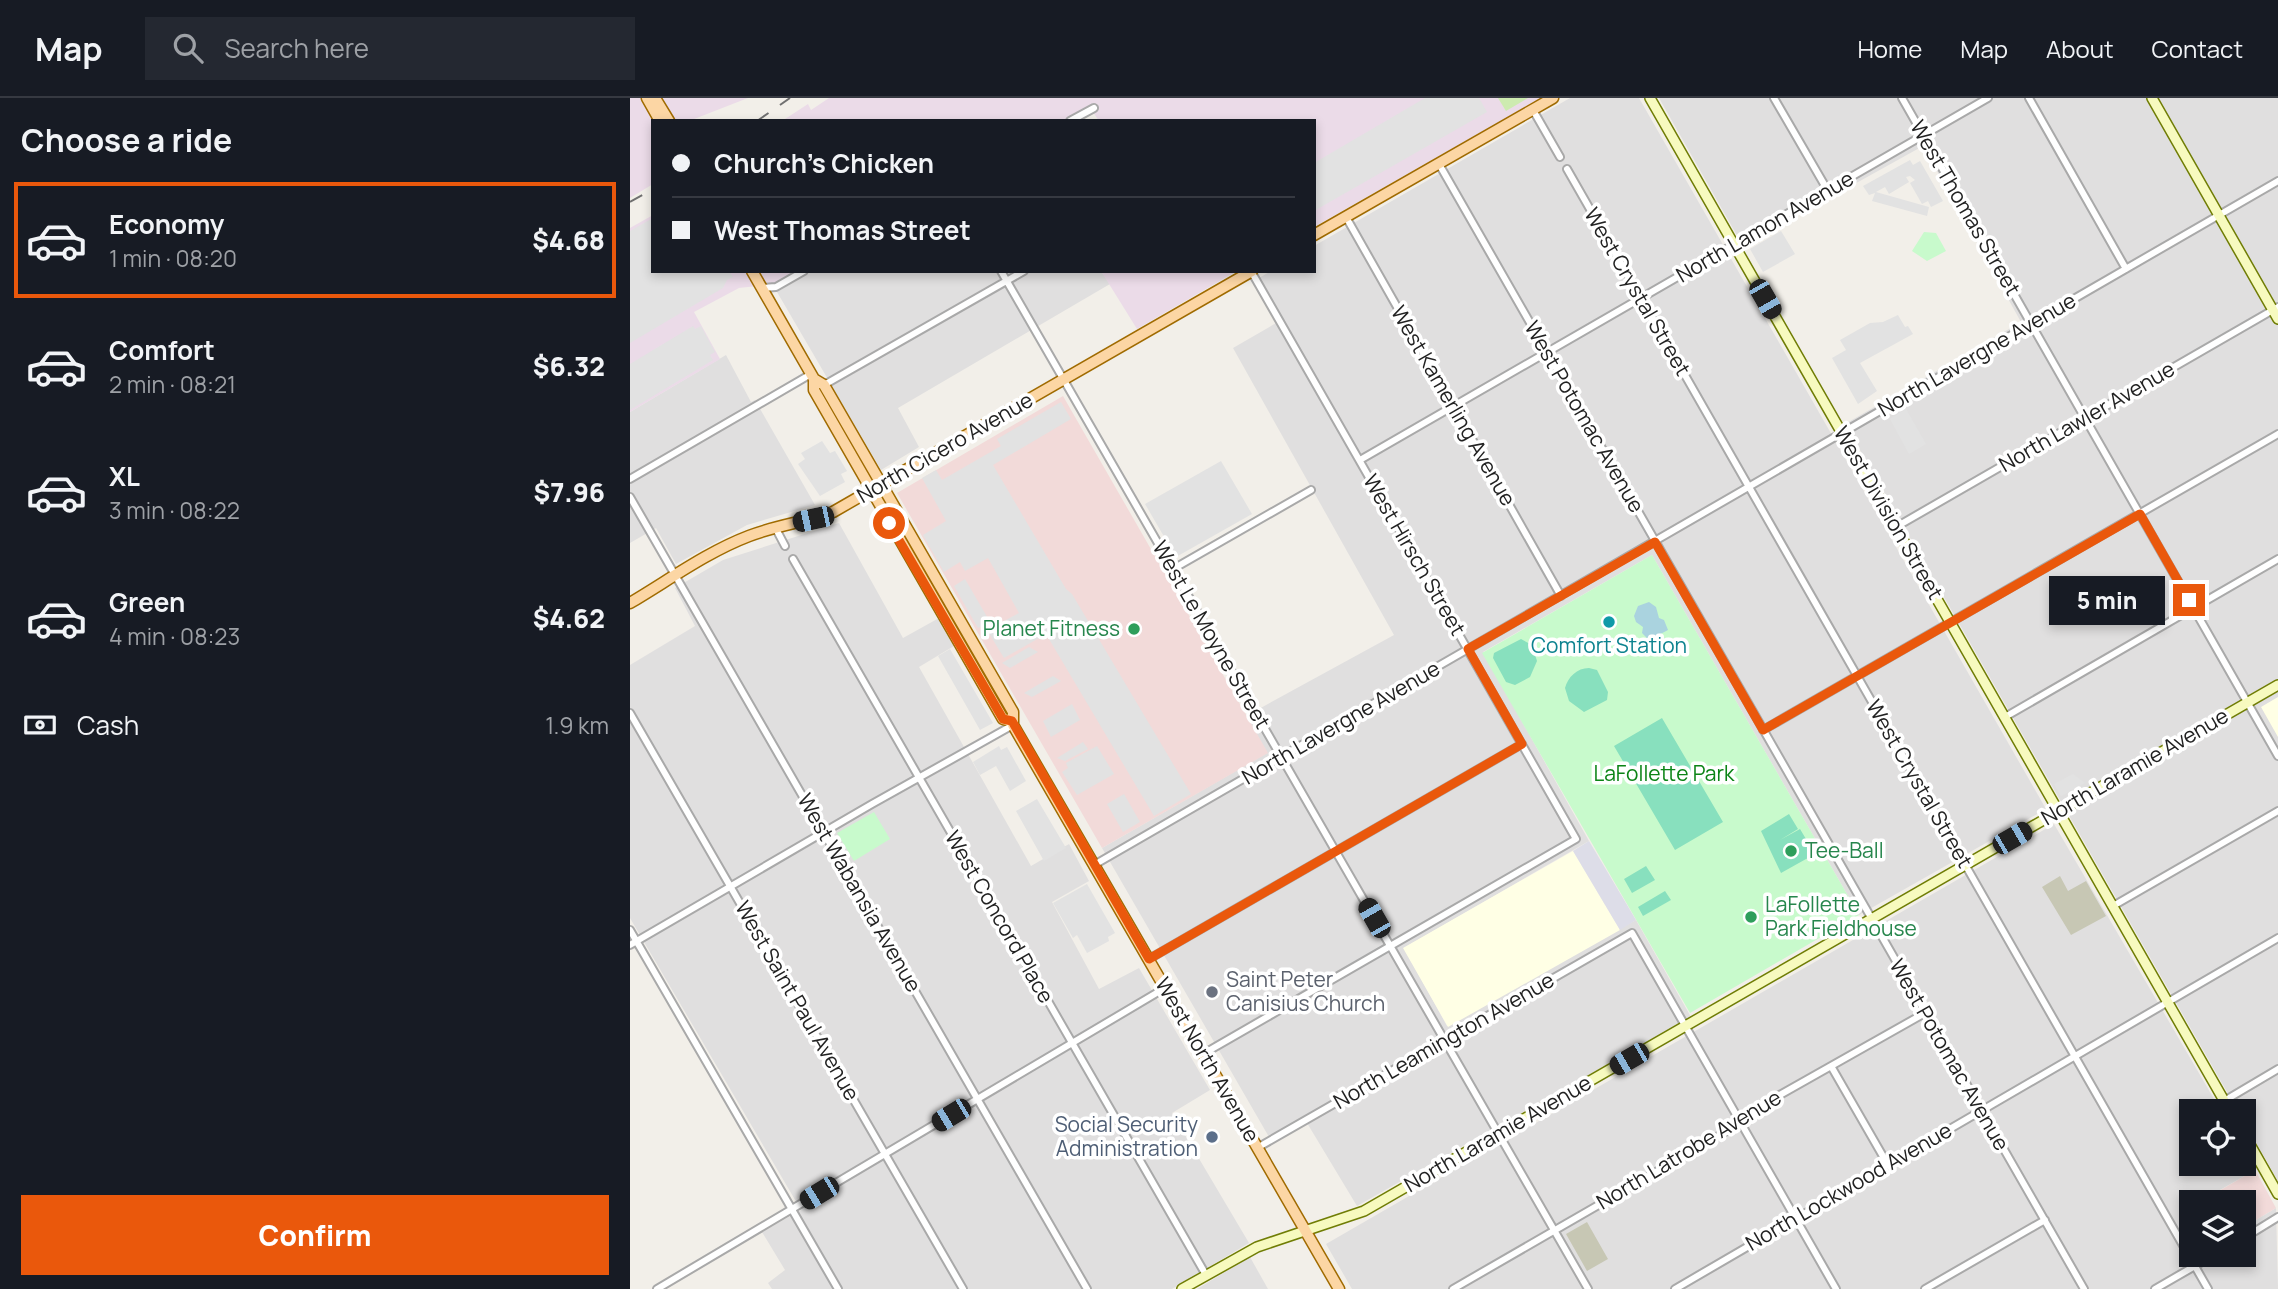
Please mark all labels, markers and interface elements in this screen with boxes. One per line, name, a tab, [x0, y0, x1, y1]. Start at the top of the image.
search box	[145, 17, 635, 80]
text: Map	[35, 26, 103, 71]
icon: search	[169, 29, 207, 67]
text: Search here	[225, 30, 369, 66]
text: Home	[1857, 32, 1922, 65]
text: Map	[1960, 32, 2008, 65]
text: About	[2046, 32, 2114, 65]
text: Contact	[2152, 32, 2243, 65]
street label: West Thomas Street	[1904, 115, 2028, 300]
text: Choose a ride	[21, 118, 232, 162]
text: Church's Chicken	[714, 145, 934, 181]
street label: North Lamon Avenue	[1671, 164, 1858, 288]
street label: West Crystal Street	[1578, 202, 1697, 381]
text: Economy	[109, 206, 224, 242]
icon: car	[25, 209, 88, 272]
text: West Thomas Street	[714, 212, 971, 248]
text: $4.68	[532, 222, 605, 258]
text: 1 min · 08:20	[109, 242, 237, 274]
car	[1746, 276, 1785, 322]
street label: North Lavergne Avenue	[1872, 286, 2081, 422]
street label: West Kamerling Avenue	[1385, 300, 1523, 511]
street label: West Potomac Avenue	[1519, 316, 1651, 517]
text: Comfort	[109, 332, 215, 368]
icon: car	[25, 335, 88, 398]
text: $6.32	[533, 348, 605, 384]
street label: North Lawler Avenue	[1994, 354, 2179, 478]
text: 2 min · 08:21	[109, 368, 236, 400]
street label: North Cicero Avenue	[851, 385, 1038, 509]
street label: West Division Street	[1828, 421, 1950, 604]
text: XL	[109, 458, 140, 494]
icon: car	[25, 461, 88, 524]
street label: West Hirsch Street	[1357, 469, 1472, 640]
text: $7.96	[534, 474, 605, 510]
text: 3 min · 08:22	[109, 494, 240, 526]
car	[791, 504, 836, 534]
route start	[873, 507, 905, 539]
street label: West Le Moyne Street	[1147, 535, 1277, 734]
callout: 5 min	[2049, 575, 2164, 624]
text: Green	[109, 584, 185, 620]
text: 5 min	[2077, 584, 2137, 616]
route end	[2173, 584, 2205, 616]
icon: car	[25, 587, 88, 650]
text: $4.62	[533, 600, 605, 636]
place label: Planet Fitness	[983, 614, 1120, 642]
marker: Comfort Station	[1601, 614, 1617, 630]
text: 4 min · 08:23	[109, 620, 240, 652]
marker: Planet Fitness	[1126, 621, 1142, 637]
place label: Comfort Station	[1531, 631, 1687, 659]
street label: North Lavergne Avenue	[1236, 654, 1445, 790]
street label: West Crystal Street	[1860, 694, 1979, 873]
street label: North Laramie Avenue	[2036, 701, 2233, 831]
icon: cash	[21, 706, 59, 744]
text: Cash	[77, 707, 139, 743]
text: 1.9 km	[545, 709, 609, 741]
park label: LaFollette Park	[1593, 759, 1735, 787]
street label: West Wabansia Avenue	[792, 788, 928, 997]
car	[1989, 818, 2036, 858]
street label: West Concord Place	[939, 825, 1061, 1008]
place label: Tee-Ball	[1805, 836, 1884, 864]
marker: Tee-Ball	[1783, 843, 1799, 859]
place label: LaFollette Park Fieldhouse	[1765, 890, 1917, 942]
car	[1355, 895, 1394, 941]
street label: West Saint Paul Avenue	[729, 896, 867, 1105]
marker: LaFollette Park Fieldhouse	[1743, 909, 1759, 925]
street label: West Potomac Avenue	[1884, 954, 2016, 1155]
place label: Saint Peter Canisius Church	[1226, 965, 1385, 1017]
street label: North Leamington Avenue	[1328, 965, 1559, 1115]
street label: West North Avenue	[1149, 972, 1266, 1147]
marker: Saint Peter Canisius Church	[1204, 984, 1220, 1000]
car	[1606, 1039, 1653, 1079]
street label: North Laramie Avenue	[1399, 1068, 1596, 1198]
street label: North Latrobe Avenue	[1591, 1083, 1786, 1215]
car	[928, 1095, 975, 1135]
map controls	[2179, 1099, 2256, 1267]
button: locate	[2179, 1099, 2256, 1176]
place label: Social Security Administration	[1055, 1110, 1198, 1162]
street label: North Lockwood Avenue	[1740, 1116, 1957, 1257]
marker: Social Security Administration	[1204, 1129, 1220, 1145]
car	[796, 1173, 843, 1213]
button: layers	[2179, 1190, 2256, 1267]
button: Confirm	[21, 1195, 609, 1275]

